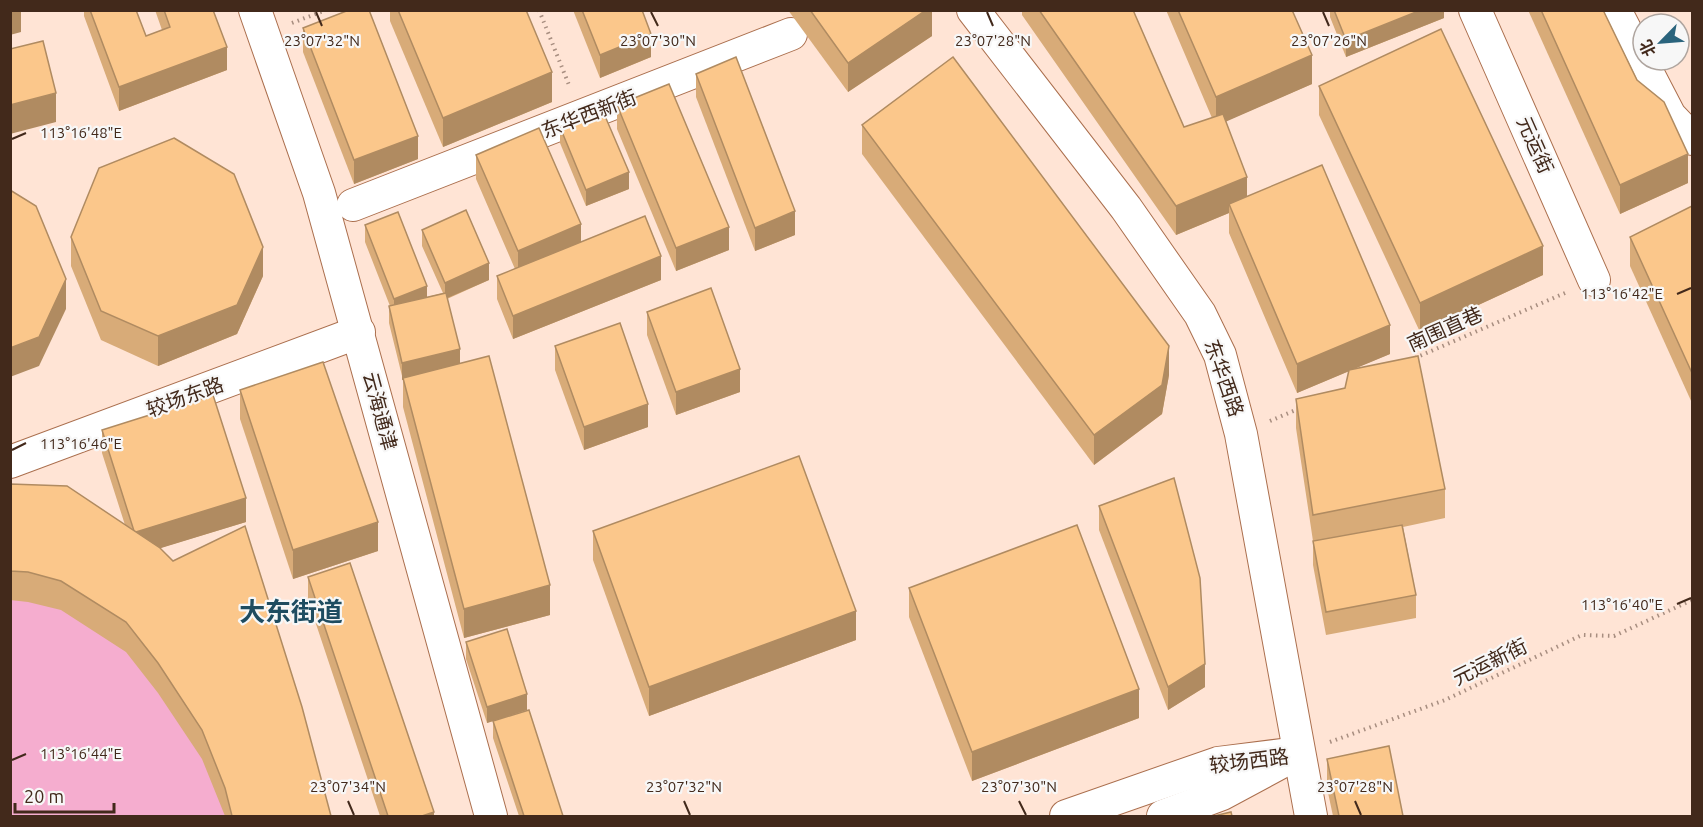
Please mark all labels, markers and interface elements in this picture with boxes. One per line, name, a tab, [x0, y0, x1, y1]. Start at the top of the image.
north arrow	[1631, 12, 1691, 72]
text: 23°07'32"N	[284, 32, 360, 49]
text: 23°07'30"N	[620, 32, 696, 49]
text: 23°07'28"N	[955, 32, 1031, 49]
text: 23°07'26"N	[1291, 32, 1367, 49]
text: 北	[1636, 37, 1659, 59]
street label: 东华西新街	[538, 85, 640, 142]
street label: 元运街	[1513, 113, 1558, 177]
text: 113°16'48"E	[40, 124, 122, 141]
text: 113°16'42"E	[1581, 285, 1663, 302]
street label: 南围直巷	[1404, 302, 1486, 355]
street label: 东华西路	[1201, 336, 1248, 419]
street label: 云海通津	[359, 369, 402, 452]
street label: 较场东路	[143, 372, 226, 421]
text: 113°16'46"E	[40, 435, 122, 452]
text: 113°16'40"E	[1581, 596, 1663, 613]
district label: 大东街道	[239, 597, 343, 626]
street label: 元运新街	[1449, 634, 1531, 689]
street label: 较场西路	[1208, 744, 1290, 777]
text: 113°16'44"E	[40, 745, 122, 762]
scale bar	[15, 776, 114, 814]
text: 23°07'34"N	[310, 778, 386, 795]
text: 23°07'32"N	[646, 778, 722, 795]
text: 23°07'30"N	[981, 778, 1057, 795]
text: 23°07'28"N	[1317, 778, 1393, 795]
text: 20 m	[24, 786, 64, 806]

